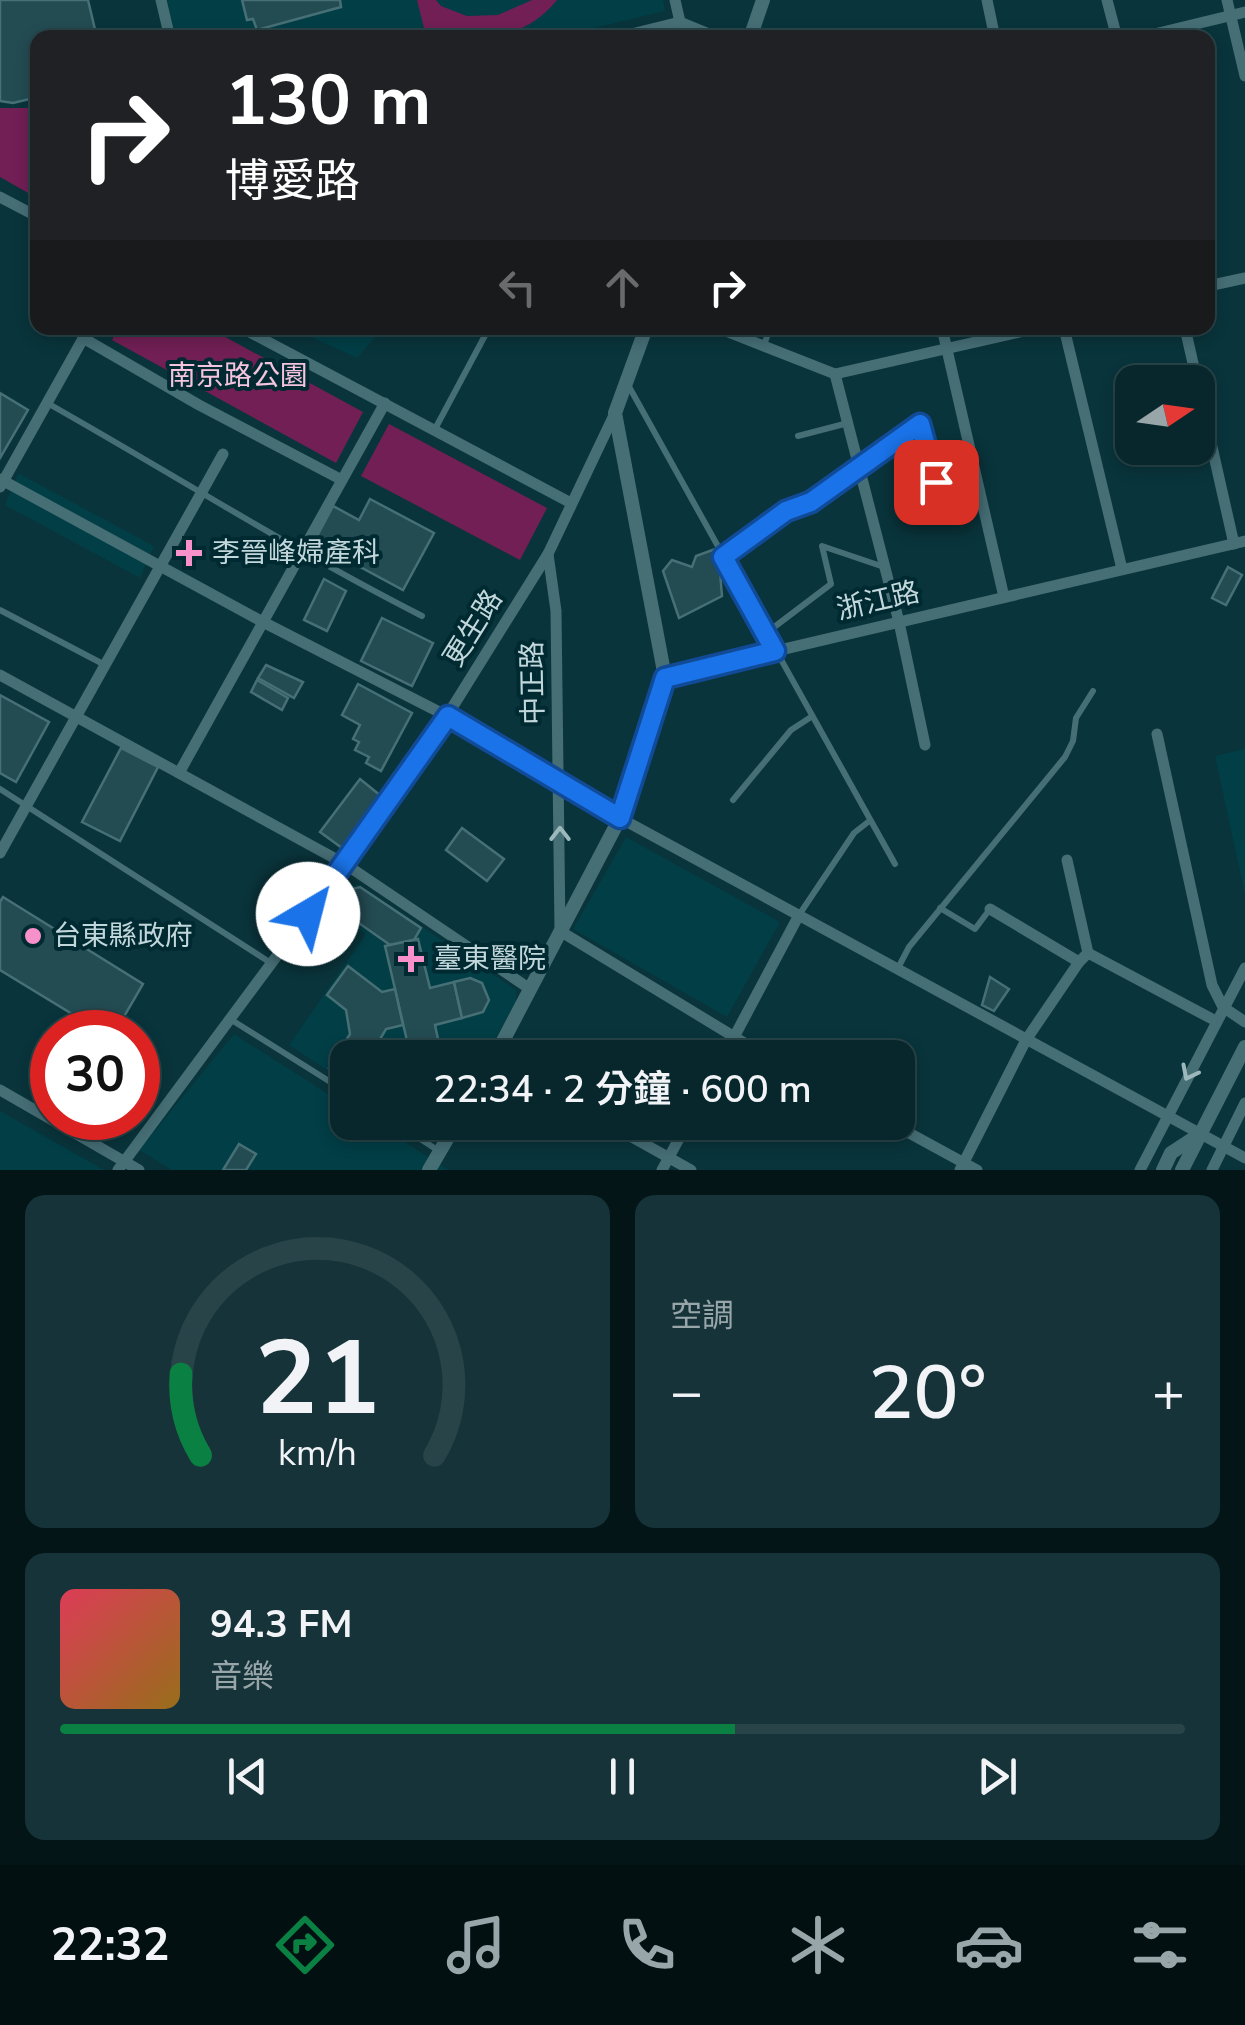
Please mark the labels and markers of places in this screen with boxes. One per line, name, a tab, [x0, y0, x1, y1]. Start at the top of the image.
pin	[894, 440, 979, 525]
place label: 李晉峰婦產科	[212, 534, 380, 572]
marker: 李晉峰婦產科	[176, 540, 202, 566]
place label: 台東縣政府	[53, 917, 193, 955]
marker: 台東縣政府	[22, 925, 44, 947]
place label: 臺東醫院	[434, 940, 546, 978]
marker: 臺東醫院	[398, 946, 424, 972]

